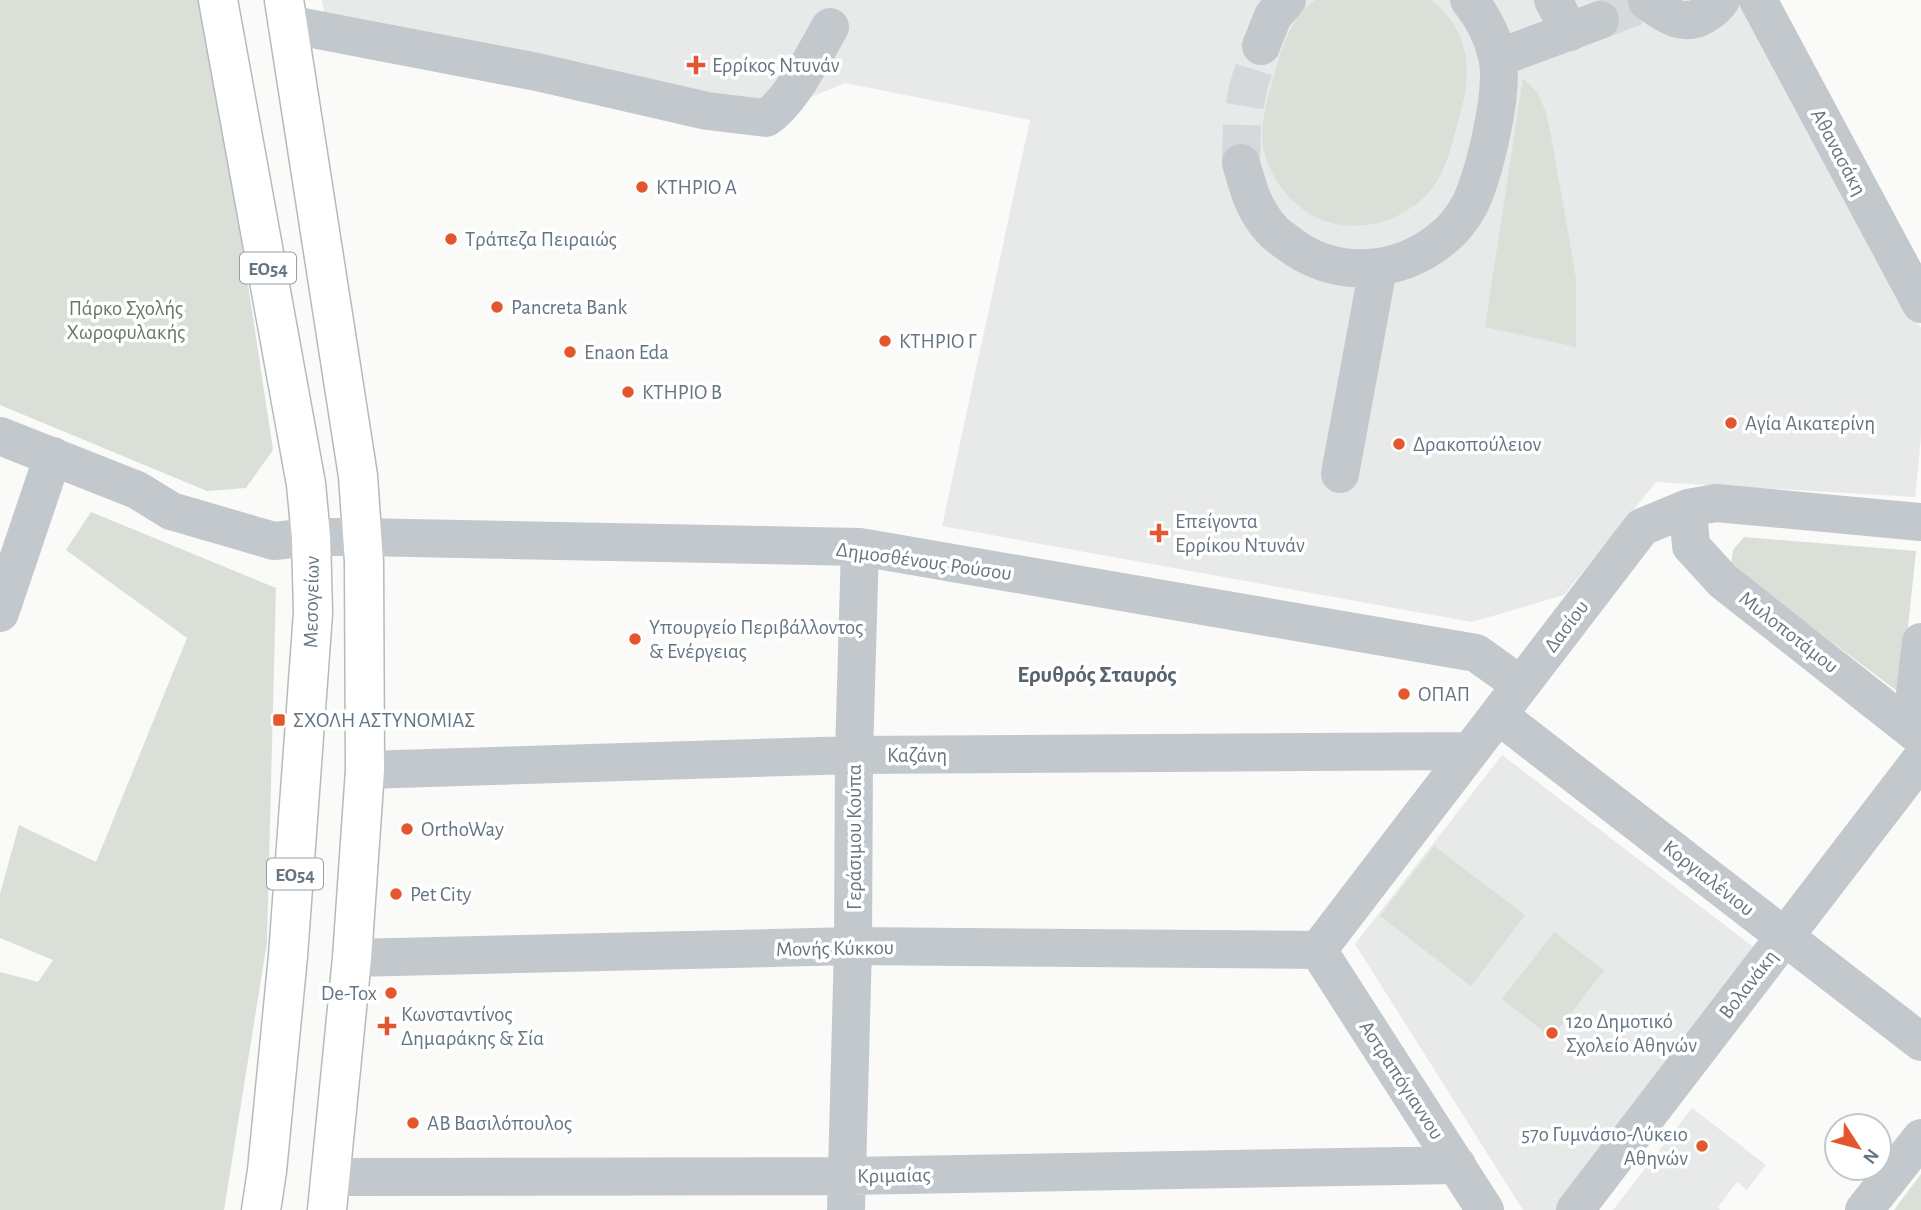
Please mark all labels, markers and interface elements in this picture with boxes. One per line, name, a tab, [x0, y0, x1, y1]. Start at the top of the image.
marker: Ερρίκος Ντυνάν	[686, 55, 706, 75]
place label: Ερρίκος Ντυνάν	[712, 55, 840, 76]
street label: Αθανασάκη	[1807, 105, 1870, 199]
place label: ΚΤΗΡΙΟ Α	[656, 177, 737, 198]
marker: ΚΤΗΡΙΟ Α	[634, 179, 650, 195]
place label: Τράπεζα Πειραιώς	[465, 229, 617, 250]
marker: Τράπεζα Πειραιώς	[443, 231, 459, 247]
road number: ΕΟ54	[240, 252, 296, 284]
place label: Pancreta Bank	[511, 297, 628, 318]
park label: Πάρκο Σχολής Χωροφυλακής	[67, 298, 185, 343]
marker: Pancreta Bank	[489, 299, 505, 315]
place label: ΚΤΗΡΙΟ Γ	[899, 331, 977, 352]
marker: ΚΤΗΡΙΟ Γ	[877, 333, 893, 349]
place label: Enaon Eda	[584, 342, 669, 363]
marker: Enaon Eda	[562, 344, 578, 360]
place label: ΚΤΗΡΙΟ Β	[642, 382, 722, 403]
marker: ΚΤΗΡΙΟ Β	[620, 384, 636, 400]
place label: Αγία Αικατερίνη	[1745, 413, 1875, 434]
marker: Αγία Αικατερίνη	[1723, 415, 1739, 431]
place label: Δρακοπούλειον	[1413, 434, 1541, 455]
marker: Δρακοπούλειον	[1391, 436, 1407, 452]
place label: Επείγοντα Ερρίκου Ντυνάν	[1175, 511, 1305, 556]
marker: Επείγοντα Ερρίκου Ντυνάν	[1149, 523, 1169, 543]
street label: Δημοσθένους Ρούσου	[835, 539, 1013, 584]
street label: Μεσογείων	[300, 555, 323, 648]
street label: Μυλοποτάμου	[1735, 587, 1842, 677]
street label: Δασίου	[1540, 596, 1593, 656]
place label: Υπουργείο Περιβάλλοντος & Ενέργειας	[649, 617, 863, 662]
marker: Υπουργείο Περιβάλλοντος & Ενέργειας	[627, 631, 643, 647]
district label: Ερυθρός Σταυρός	[1017, 664, 1177, 687]
place label: ΟΠΑΠ	[1418, 684, 1470, 705]
marker: ΟΠΑΠ	[1396, 686, 1412, 702]
place label: ΣΧΟΛΗ ΑΣΤΥΝΟΜΙΑΣ	[293, 710, 475, 731]
marker: ΣΧΟΛΗ ΑΣΤΥΝΟΜΙΑΣ	[271, 712, 287, 728]
street label: Καζάνη	[887, 745, 947, 766]
street label: Γεράσιμου Κούπα	[844, 764, 865, 910]
place label: OrthoWay	[421, 819, 504, 840]
marker: OrthoWay	[399, 821, 415, 837]
street label: Κοργιαλένιου	[1659, 836, 1758, 920]
road number: ΕΟ54	[267, 859, 323, 890]
place label: Pet City	[410, 884, 472, 905]
marker: Pet City	[388, 886, 404, 902]
street label: Μονής Κύκκου	[776, 937, 894, 960]
street label: Βολανάκη	[1715, 946, 1782, 1023]
place label: De-Tox	[321, 983, 377, 1004]
marker: De-Tox	[383, 985, 399, 1001]
place label: Κωνσταντίνος Δημαράκης & Σία	[401, 1004, 544, 1049]
place label: 12ο Δημοτικό Σχολείο Αθηνών	[1566, 1011, 1697, 1056]
street label: Αστραπόγιαννου	[1355, 1017, 1448, 1143]
marker: Κωνσταντίνος Δημαράκης & Σία	[379, 1018, 395, 1034]
marker: 12ο Δημοτικό Σχολείο Αθηνών	[1544, 1025, 1560, 1041]
north arrow	[1823, 1112, 1893, 1182]
place label: ΑΒ Βασιλόπουλος	[427, 1113, 572, 1134]
marker: ΑΒ Βασιλόπουλος	[405, 1115, 421, 1131]
place label: 57ο Γυμνάσιο-Λύκειο Αθηνών	[1521, 1124, 1688, 1169]
marker: 57ο Γυμνάσιο-Λύκειο Αθηνών	[1694, 1138, 1710, 1154]
text: N	[1859, 1145, 1882, 1167]
street label: Κριμαίας	[857, 1164, 931, 1187]

